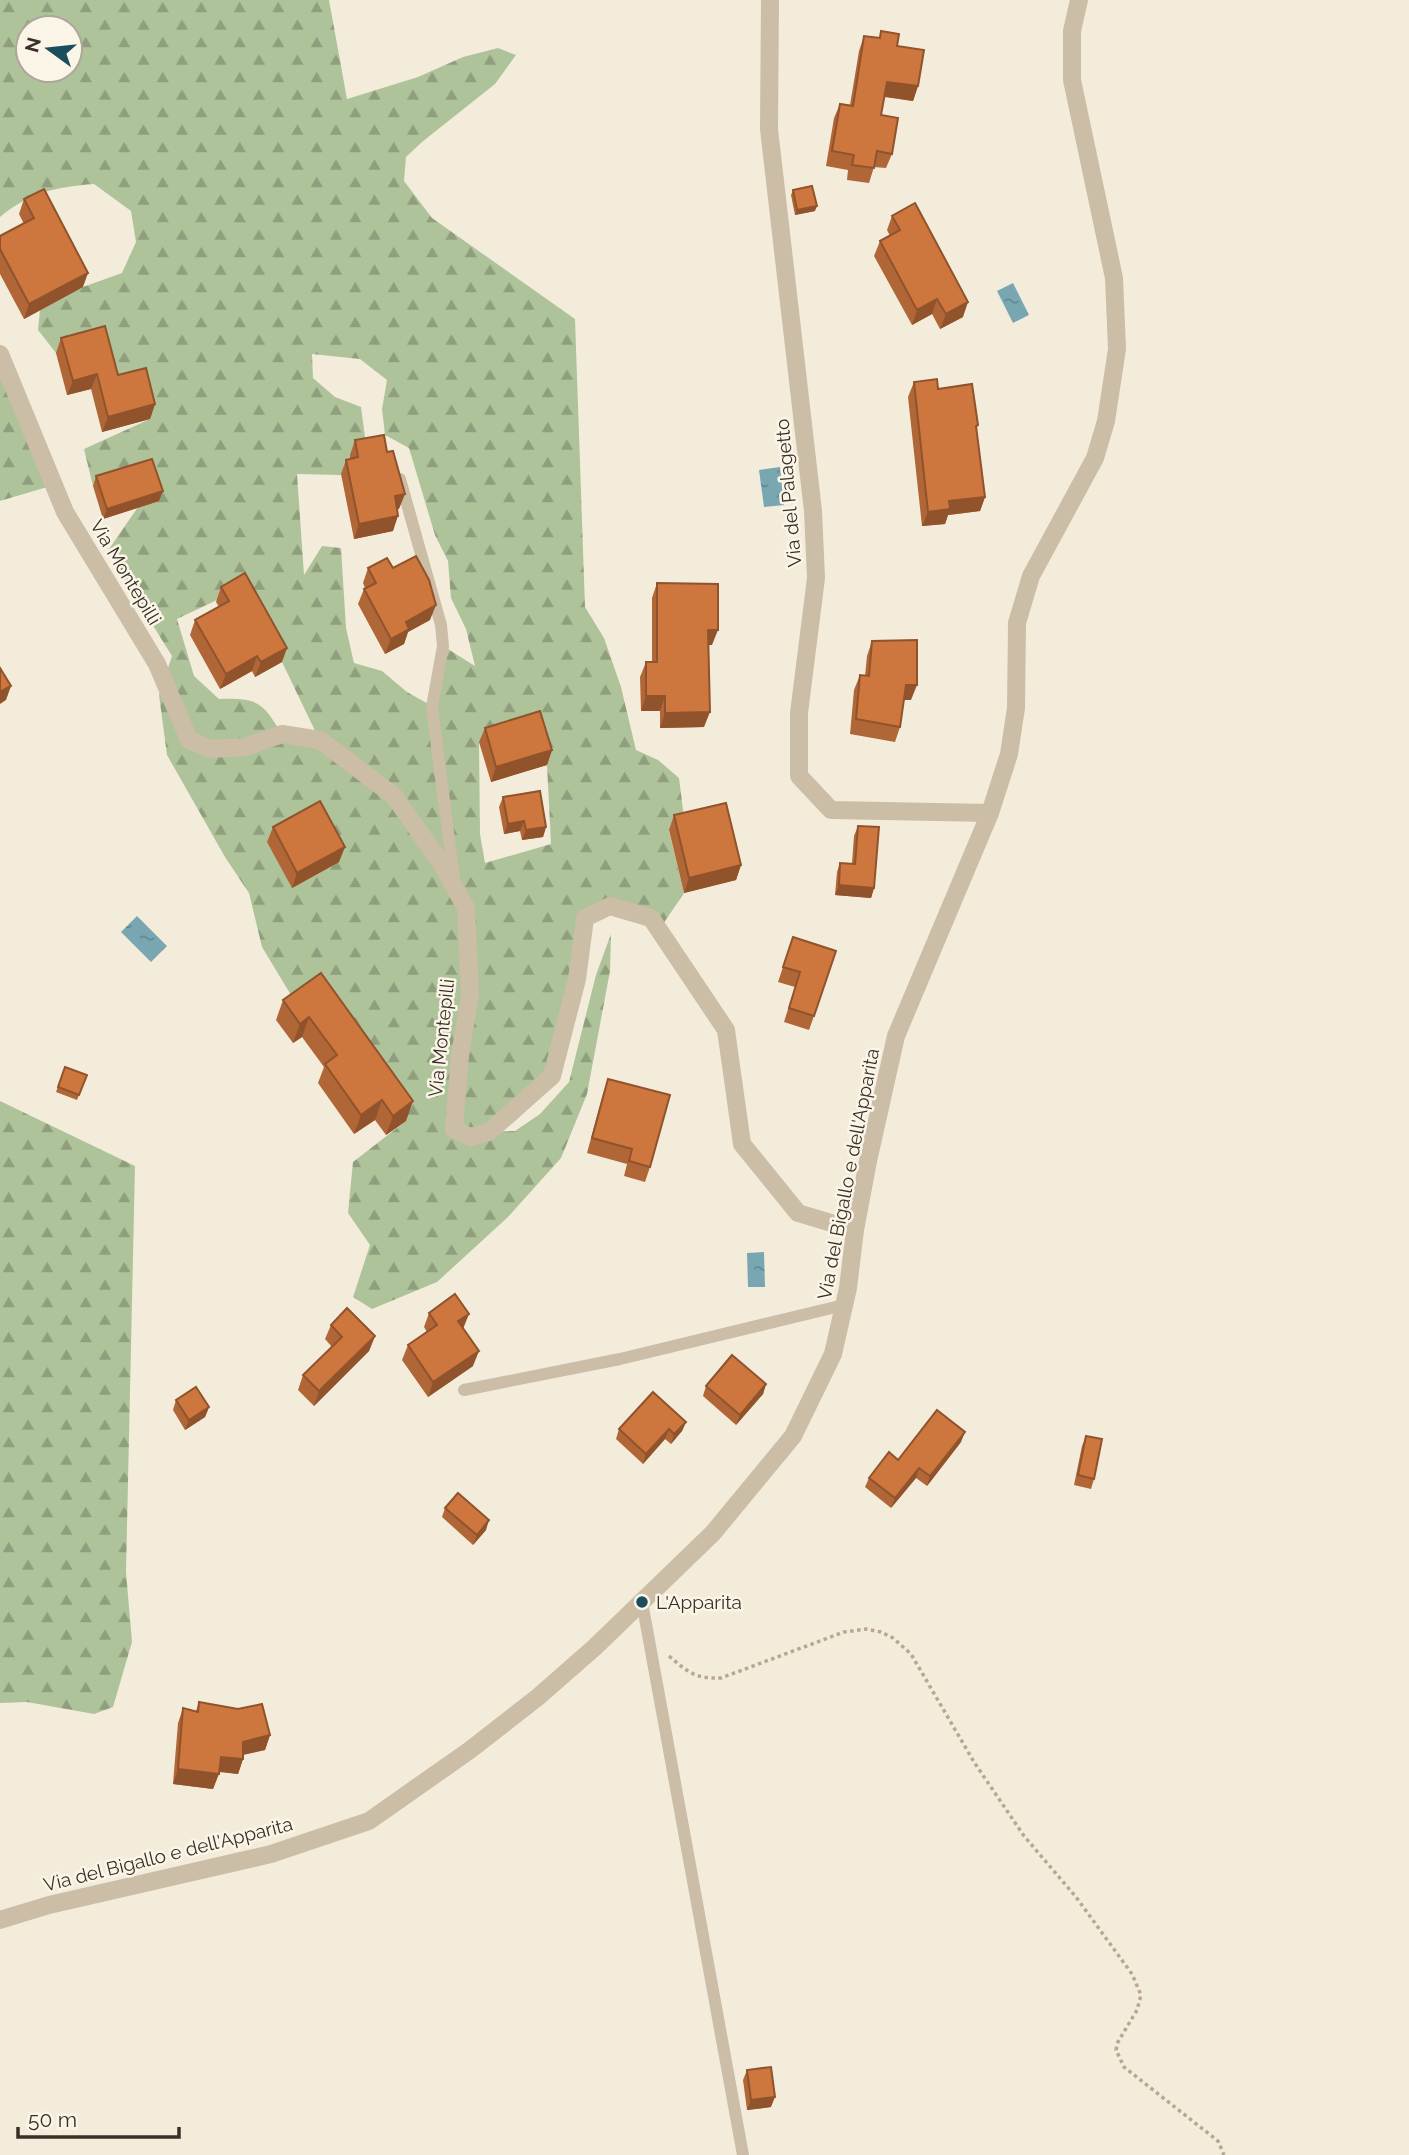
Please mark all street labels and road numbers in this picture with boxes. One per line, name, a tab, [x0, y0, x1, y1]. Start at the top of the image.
street label: Via del Palagetto	[771, 418, 805, 568]
street label: Via Montepilli	[86, 515, 166, 629]
street label: Via Montepilli	[424, 978, 458, 1098]
street label: Via del Bigallo e dell'Apparita	[813, 1046, 883, 1302]
street label: Via del Bigallo e dell'Apparita	[41, 1812, 295, 1896]

